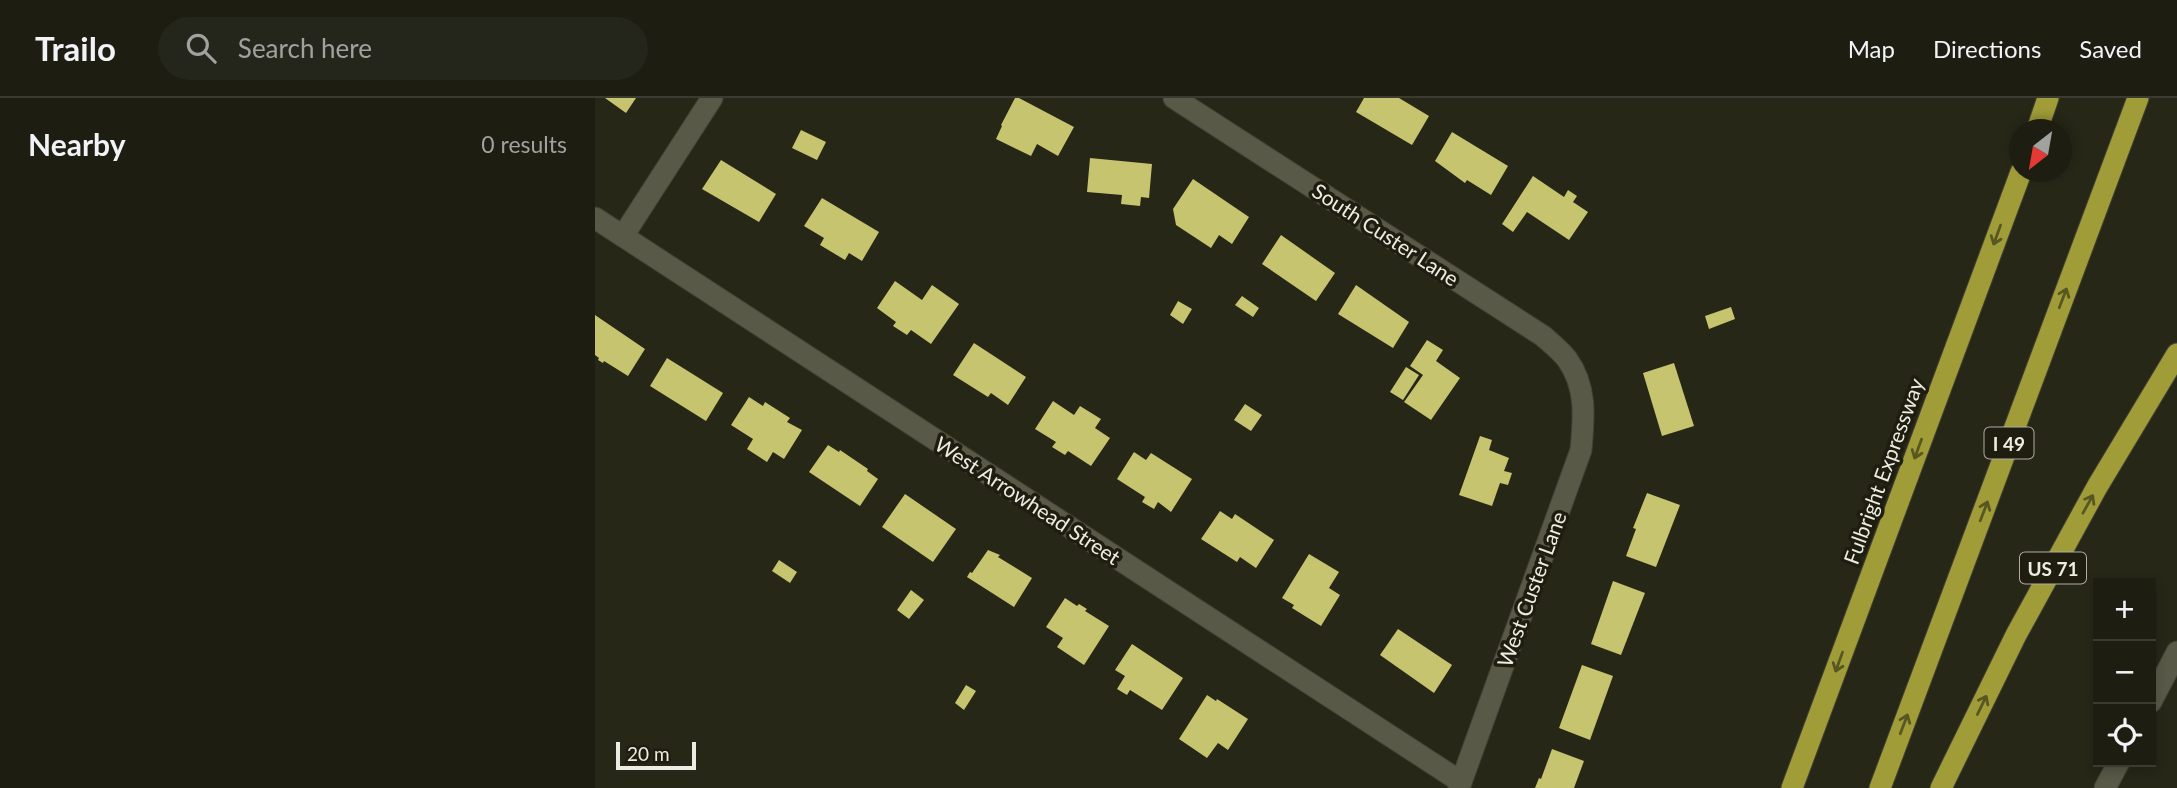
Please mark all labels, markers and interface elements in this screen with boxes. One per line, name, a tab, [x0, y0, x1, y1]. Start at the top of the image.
search box	[158, 17, 648, 80]
text: Trailo	[35, 28, 116, 68]
icon: search	[182, 29, 220, 67]
text: Search here	[238, 32, 372, 64]
text: Map	[1848, 34, 1895, 63]
text: Directions	[1933, 34, 2041, 63]
text: Saved	[2079, 34, 2142, 63]
north arrow	[2009, 119, 2072, 182]
text: Nearby	[28, 126, 126, 162]
text: 0 results	[481, 130, 567, 158]
street label: South Custer Lane	[1308, 177, 1464, 291]
one-way arrow	[1990, 224, 2002, 246]
one-way arrow	[2058, 287, 2071, 309]
street label: Fulbright Expressway	[1838, 375, 1928, 567]
road number: I 49	[1985, 428, 2033, 458]
street label: West Arrowhead Street	[931, 431, 1126, 570]
one-way arrow	[1911, 437, 1923, 459]
one-way arrow	[2081, 494, 2095, 514]
one-way arrow	[1978, 501, 1991, 522]
street label: West Custer Lane	[1491, 508, 1571, 670]
road number: US 71	[2020, 552, 2086, 583]
map controls	[2093, 578, 2156, 767]
button: +	[2093, 578, 2156, 641]
button: −	[2093, 641, 2156, 704]
one-way arrow	[1831, 651, 1844, 672]
one-way arrow	[1975, 695, 1989, 716]
button: locate	[2093, 704, 2156, 767]
one-way arrow	[1899, 714, 1911, 736]
scale bar	[616, 739, 697, 771]
text: 20 m	[627, 742, 670, 765]

